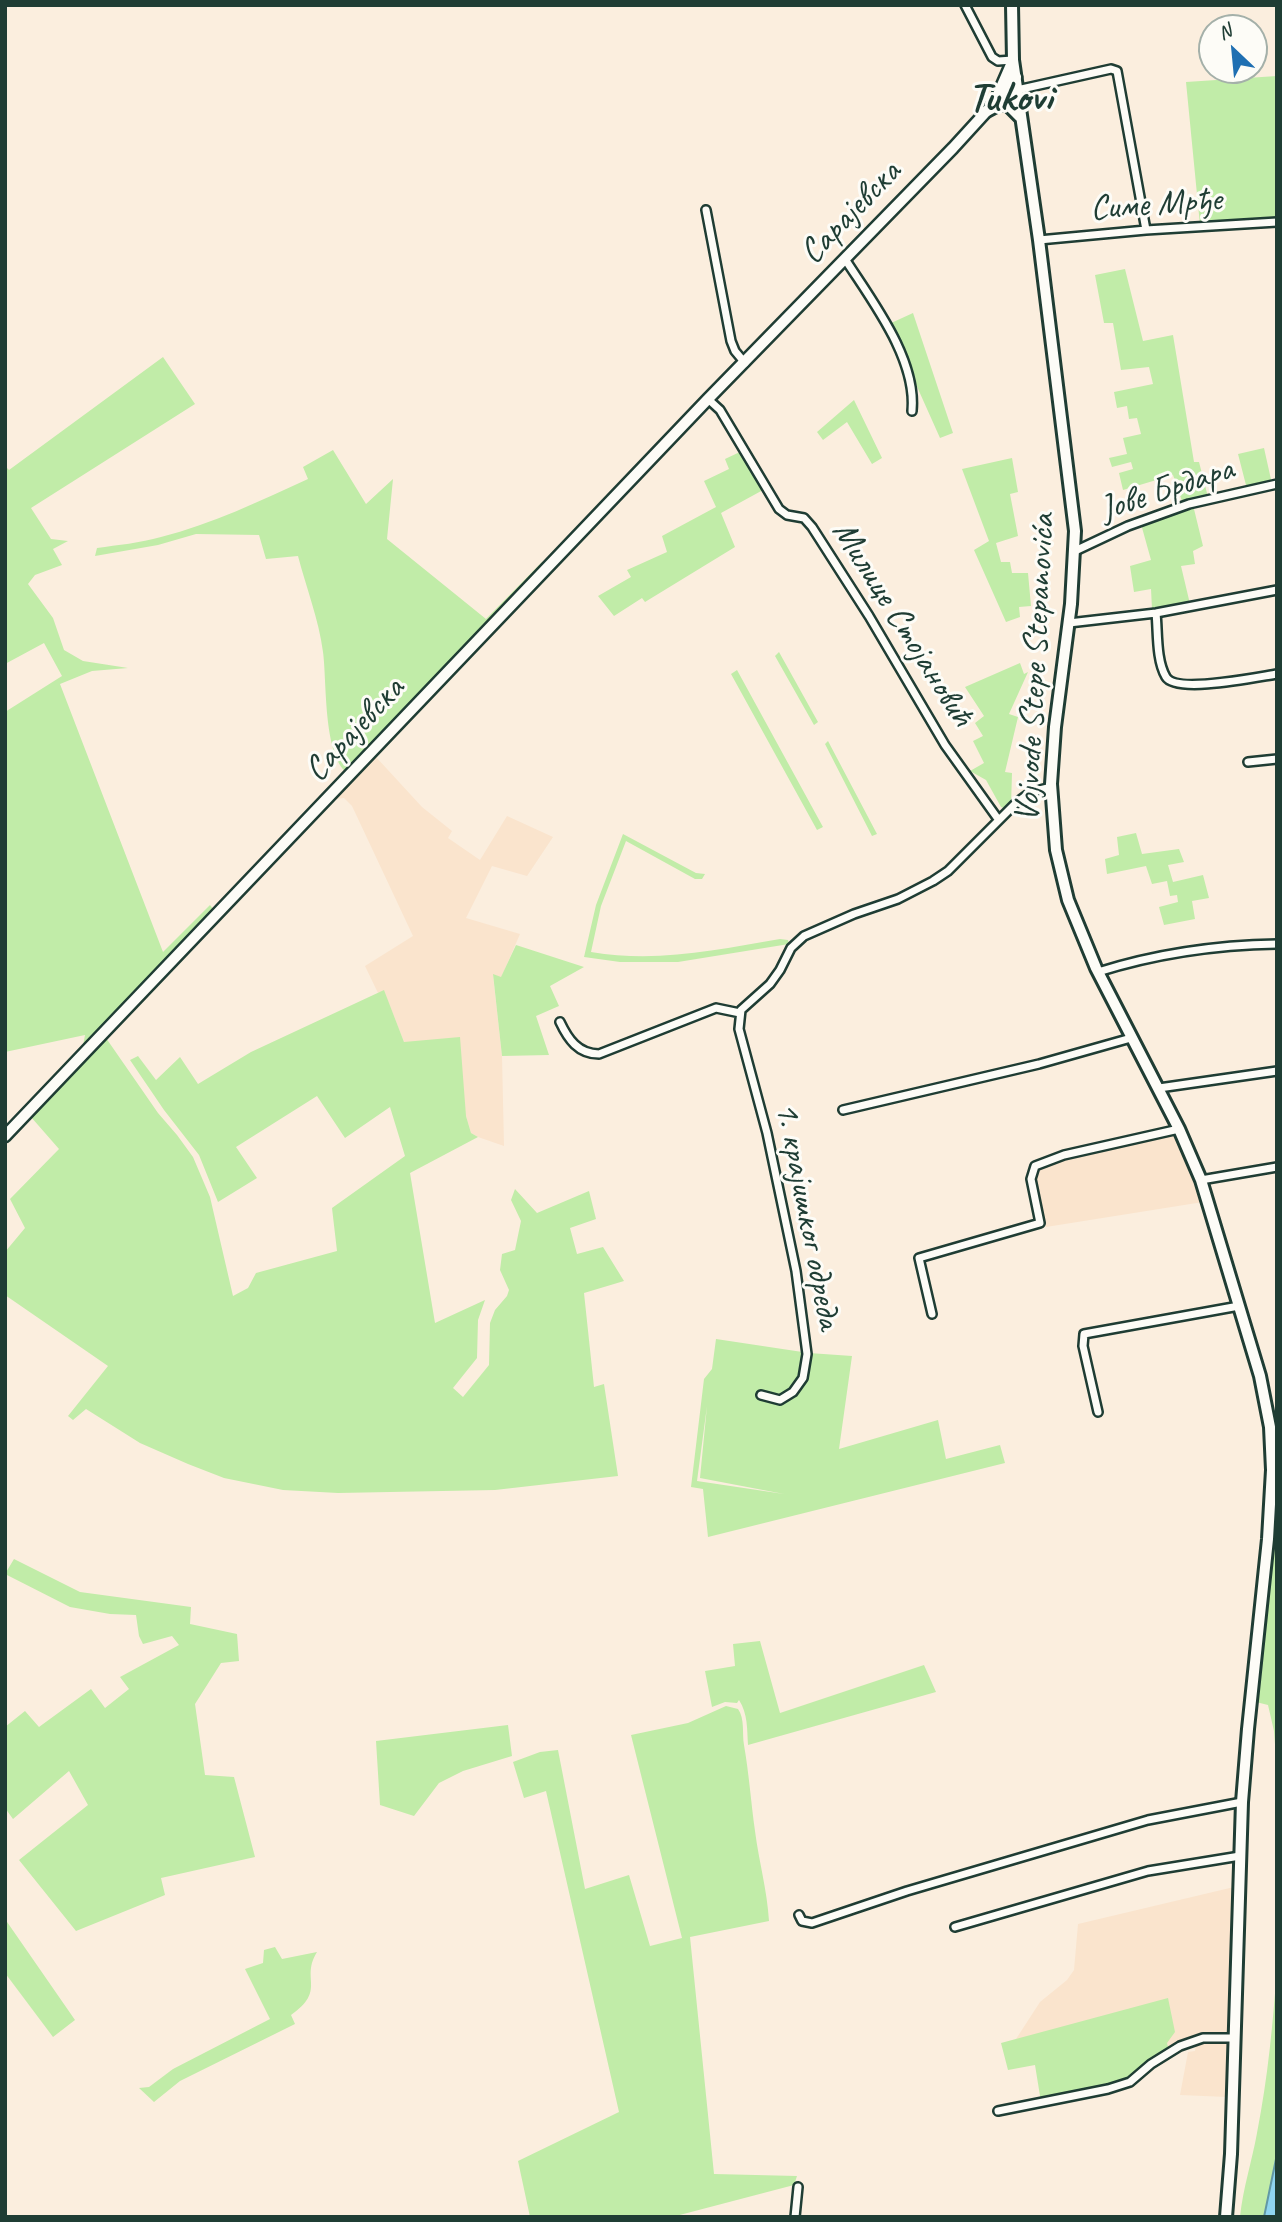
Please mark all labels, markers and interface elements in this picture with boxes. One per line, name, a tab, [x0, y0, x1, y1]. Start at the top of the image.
north arrow	[1198, 14, 1268, 84]
text: N	[1214, 19, 1235, 45]
district label: Tukovi	[968, 74, 1052, 124]
street label: Сарајевска	[792, 153, 910, 273]
street label: Симе Мрђе	[1089, 179, 1223, 231]
street label: Јове Брдара	[1095, 449, 1239, 531]
street label: Vojvode Stepe Stepanovića	[1007, 513, 1065, 823]
street label: Милице Стојановић	[822, 514, 982, 734]
street label: Сарајевска	[296, 669, 414, 791]
street label: 1. крајишког одреда	[764, 1099, 850, 1333]

